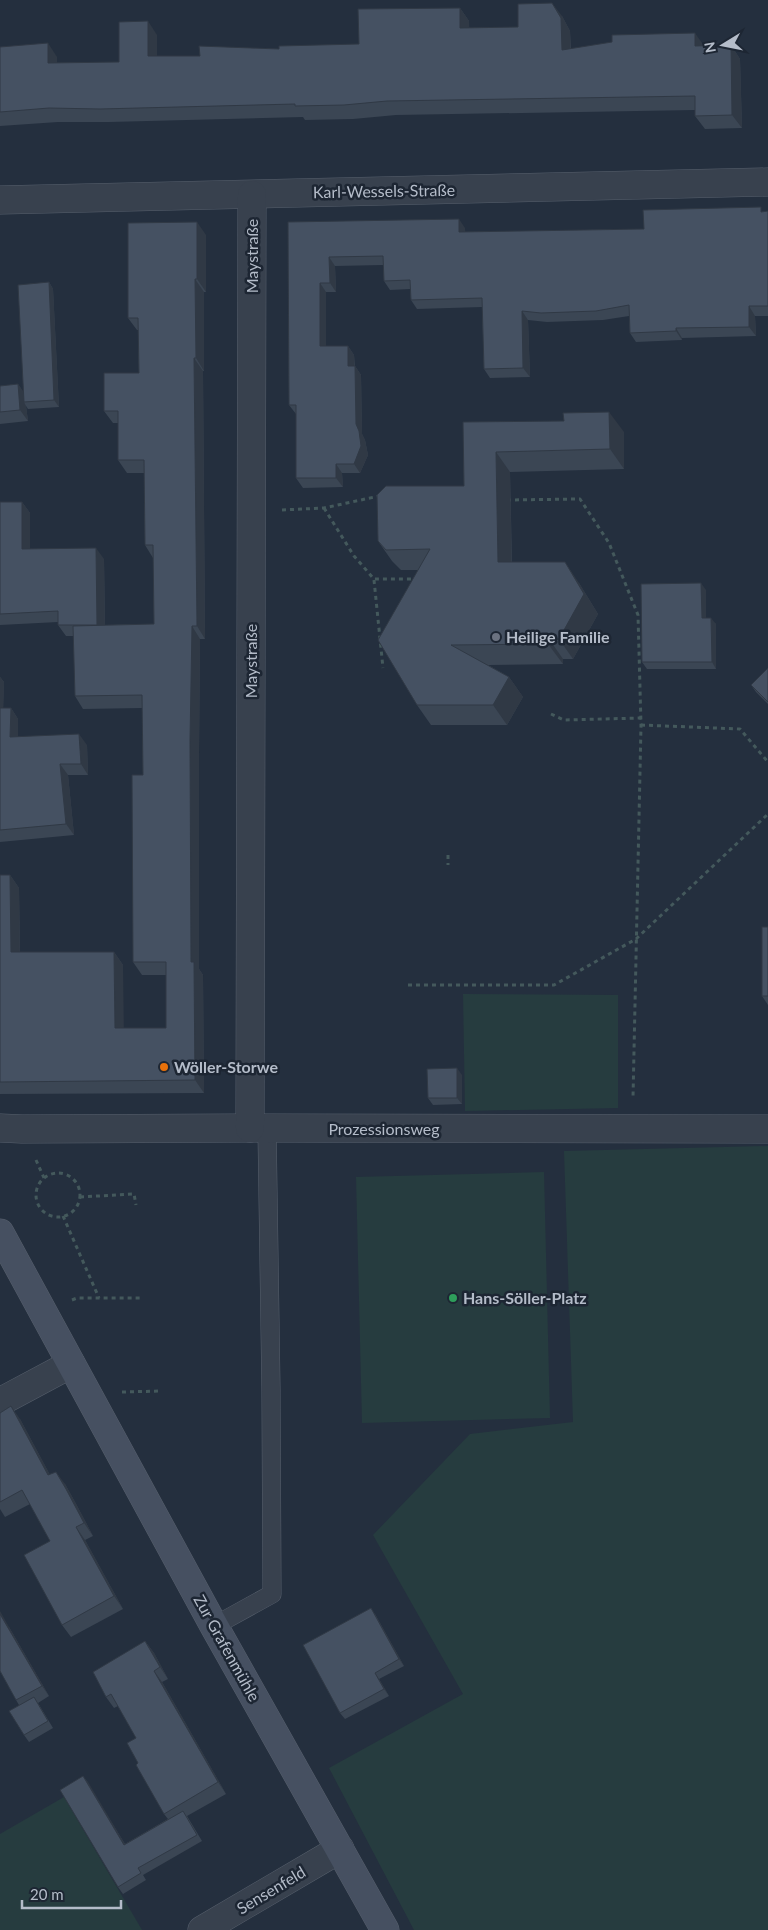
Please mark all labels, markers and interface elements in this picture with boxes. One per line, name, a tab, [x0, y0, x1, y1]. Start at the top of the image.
north arrow	[698, 20, 748, 70]
text: N	[700, 41, 719, 54]
street label: Karl-Wessels-Straße	[313, 180, 455, 201]
street label: Maystraße	[242, 219, 261, 293]
street label: Maystraße	[241, 624, 260, 698]
place label: Heilige Familie	[506, 627, 610, 646]
marker: Heilige Familie	[490, 631, 502, 643]
place label: Wöller-Storwe	[174, 1057, 278, 1076]
marker: Wöller-Storwe	[158, 1061, 170, 1073]
street label: Prozessionsweg	[328, 1119, 440, 1138]
place label: Hans-Söller-Platz	[463, 1288, 587, 1307]
marker: Hans-Söller-Platz	[447, 1292, 459, 1304]
street label: Zur Grafenmühle	[190, 1591, 265, 1704]
street label: Sensenfeld	[233, 1862, 309, 1917]
scale bar	[22, 1878, 121, 1910]
text: 20 m	[30, 1885, 64, 1903]

